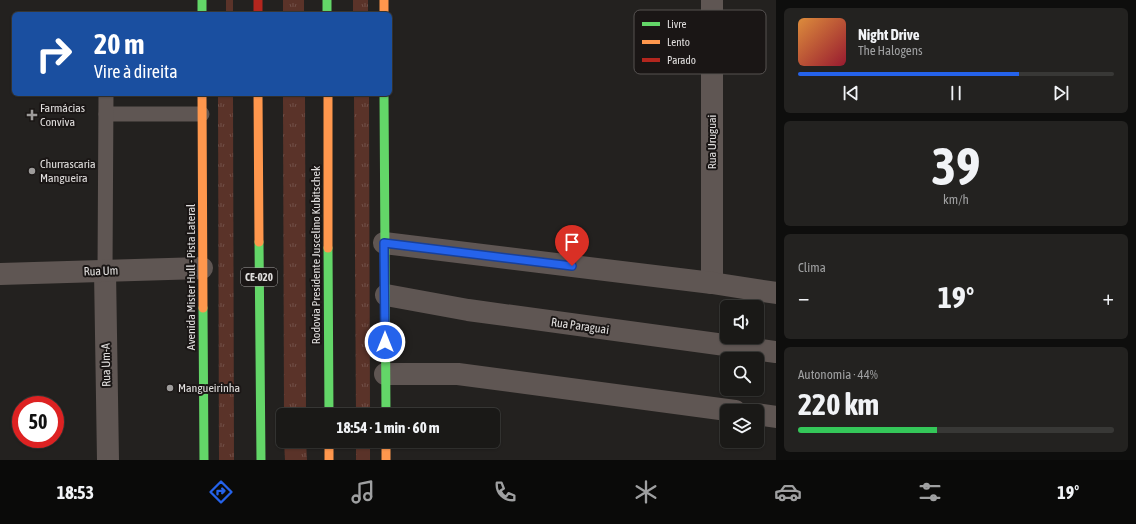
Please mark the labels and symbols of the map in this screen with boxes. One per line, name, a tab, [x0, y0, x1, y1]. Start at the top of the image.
legend	[634, 10, 766, 74]
text: Livre	[667, 18, 687, 30]
text: Lento	[667, 36, 690, 48]
text: Parado	[667, 54, 696, 66]
place label: Farmácias Conviva	[40, 101, 85, 129]
marker: Farmácias Conviva	[27, 110, 37, 120]
street label: Rua Uruguai	[705, 115, 719, 169]
place label: Churrascaria Mangueira	[40, 157, 96, 185]
street label: Rodovia Presidente Juscelino Kubitschek	[309, 165, 323, 344]
marker: Churrascaria Mangueira	[27, 166, 37, 176]
street label: Avenida Mister Hull - Pista Lateral	[184, 203, 198, 350]
pin	[555, 225, 589, 266]
street label: Rua Um	[83, 263, 119, 279]
road number: CE-020	[241, 268, 277, 286]
street label: Rua Paraguai	[550, 315, 610, 337]
position arrow	[364, 321, 406, 363]
street label: Rua Um-A	[99, 343, 113, 387]
place label: Mangueirinha	[178, 381, 240, 395]
marker: Mangueirinha	[165, 383, 175, 393]
speed limit sign: 50	[12, 396, 64, 448]

